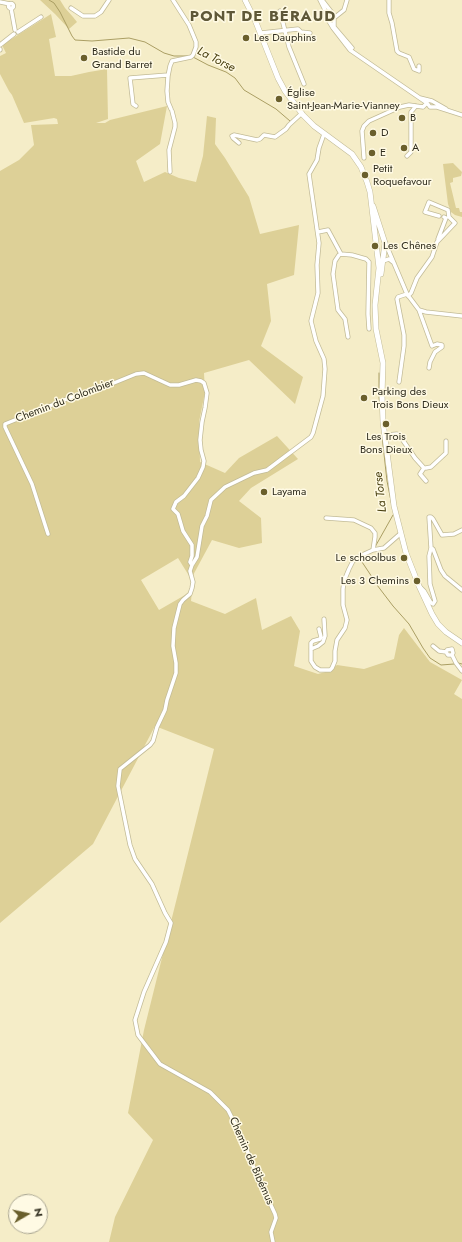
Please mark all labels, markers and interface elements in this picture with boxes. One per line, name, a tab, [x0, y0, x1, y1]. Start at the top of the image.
district label: PONT DE BÉRAUD	[190, 8, 336, 26]
place label: Les Dauphins	[254, 31, 316, 45]
marker: Les Dauphins	[241, 33, 251, 43]
water label: La Torse	[195, 44, 237, 76]
place label: Bastide du Grand Barret	[92, 45, 152, 71]
marker: Bastide du Grand Barret	[79, 53, 89, 63]
place label: Église Saint-Jean-Marie-Vianney	[287, 86, 400, 112]
marker: Église Saint-Jean-Marie-Vianney	[274, 94, 284, 104]
place label: B	[410, 111, 416, 125]
marker: B	[397, 113, 407, 123]
place label: D	[381, 126, 388, 140]
marker: D	[368, 128, 378, 138]
place label: A	[412, 141, 419, 155]
marker: A	[399, 143, 409, 153]
place label: E	[380, 146, 386, 160]
marker: E	[367, 148, 377, 158]
place label: Petit Roquefavour	[373, 162, 431, 188]
marker: Petit Roquefavour	[360, 170, 370, 180]
place label: Les Chênes	[383, 239, 436, 253]
marker: Les Chênes	[370, 241, 380, 251]
street label: Chemin du Colombier	[14, 376, 116, 426]
place label: Parking des Trois Bons Dieux	[372, 385, 448, 411]
marker: Parking des Trois Bons Dieux	[359, 393, 369, 403]
marker: Les Trois Bons Dieux	[381, 419, 391, 429]
place label: Les Trois Bons Dieux	[360, 430, 412, 456]
water label: La Torse	[372, 471, 390, 513]
place label: Layama	[272, 485, 306, 499]
marker: Layama	[259, 487, 269, 497]
place label: Le schoolbus	[336, 551, 396, 565]
marker: Le schoolbus	[399, 553, 409, 563]
place label: Les 3 Chemins	[341, 574, 409, 588]
marker: Les 3 Chemins	[412, 576, 422, 586]
street label: Chemin de Bibémus	[226, 1115, 276, 1207]
north arrow	[8, 1194, 48, 1234]
text: N	[30, 1207, 47, 1218]

